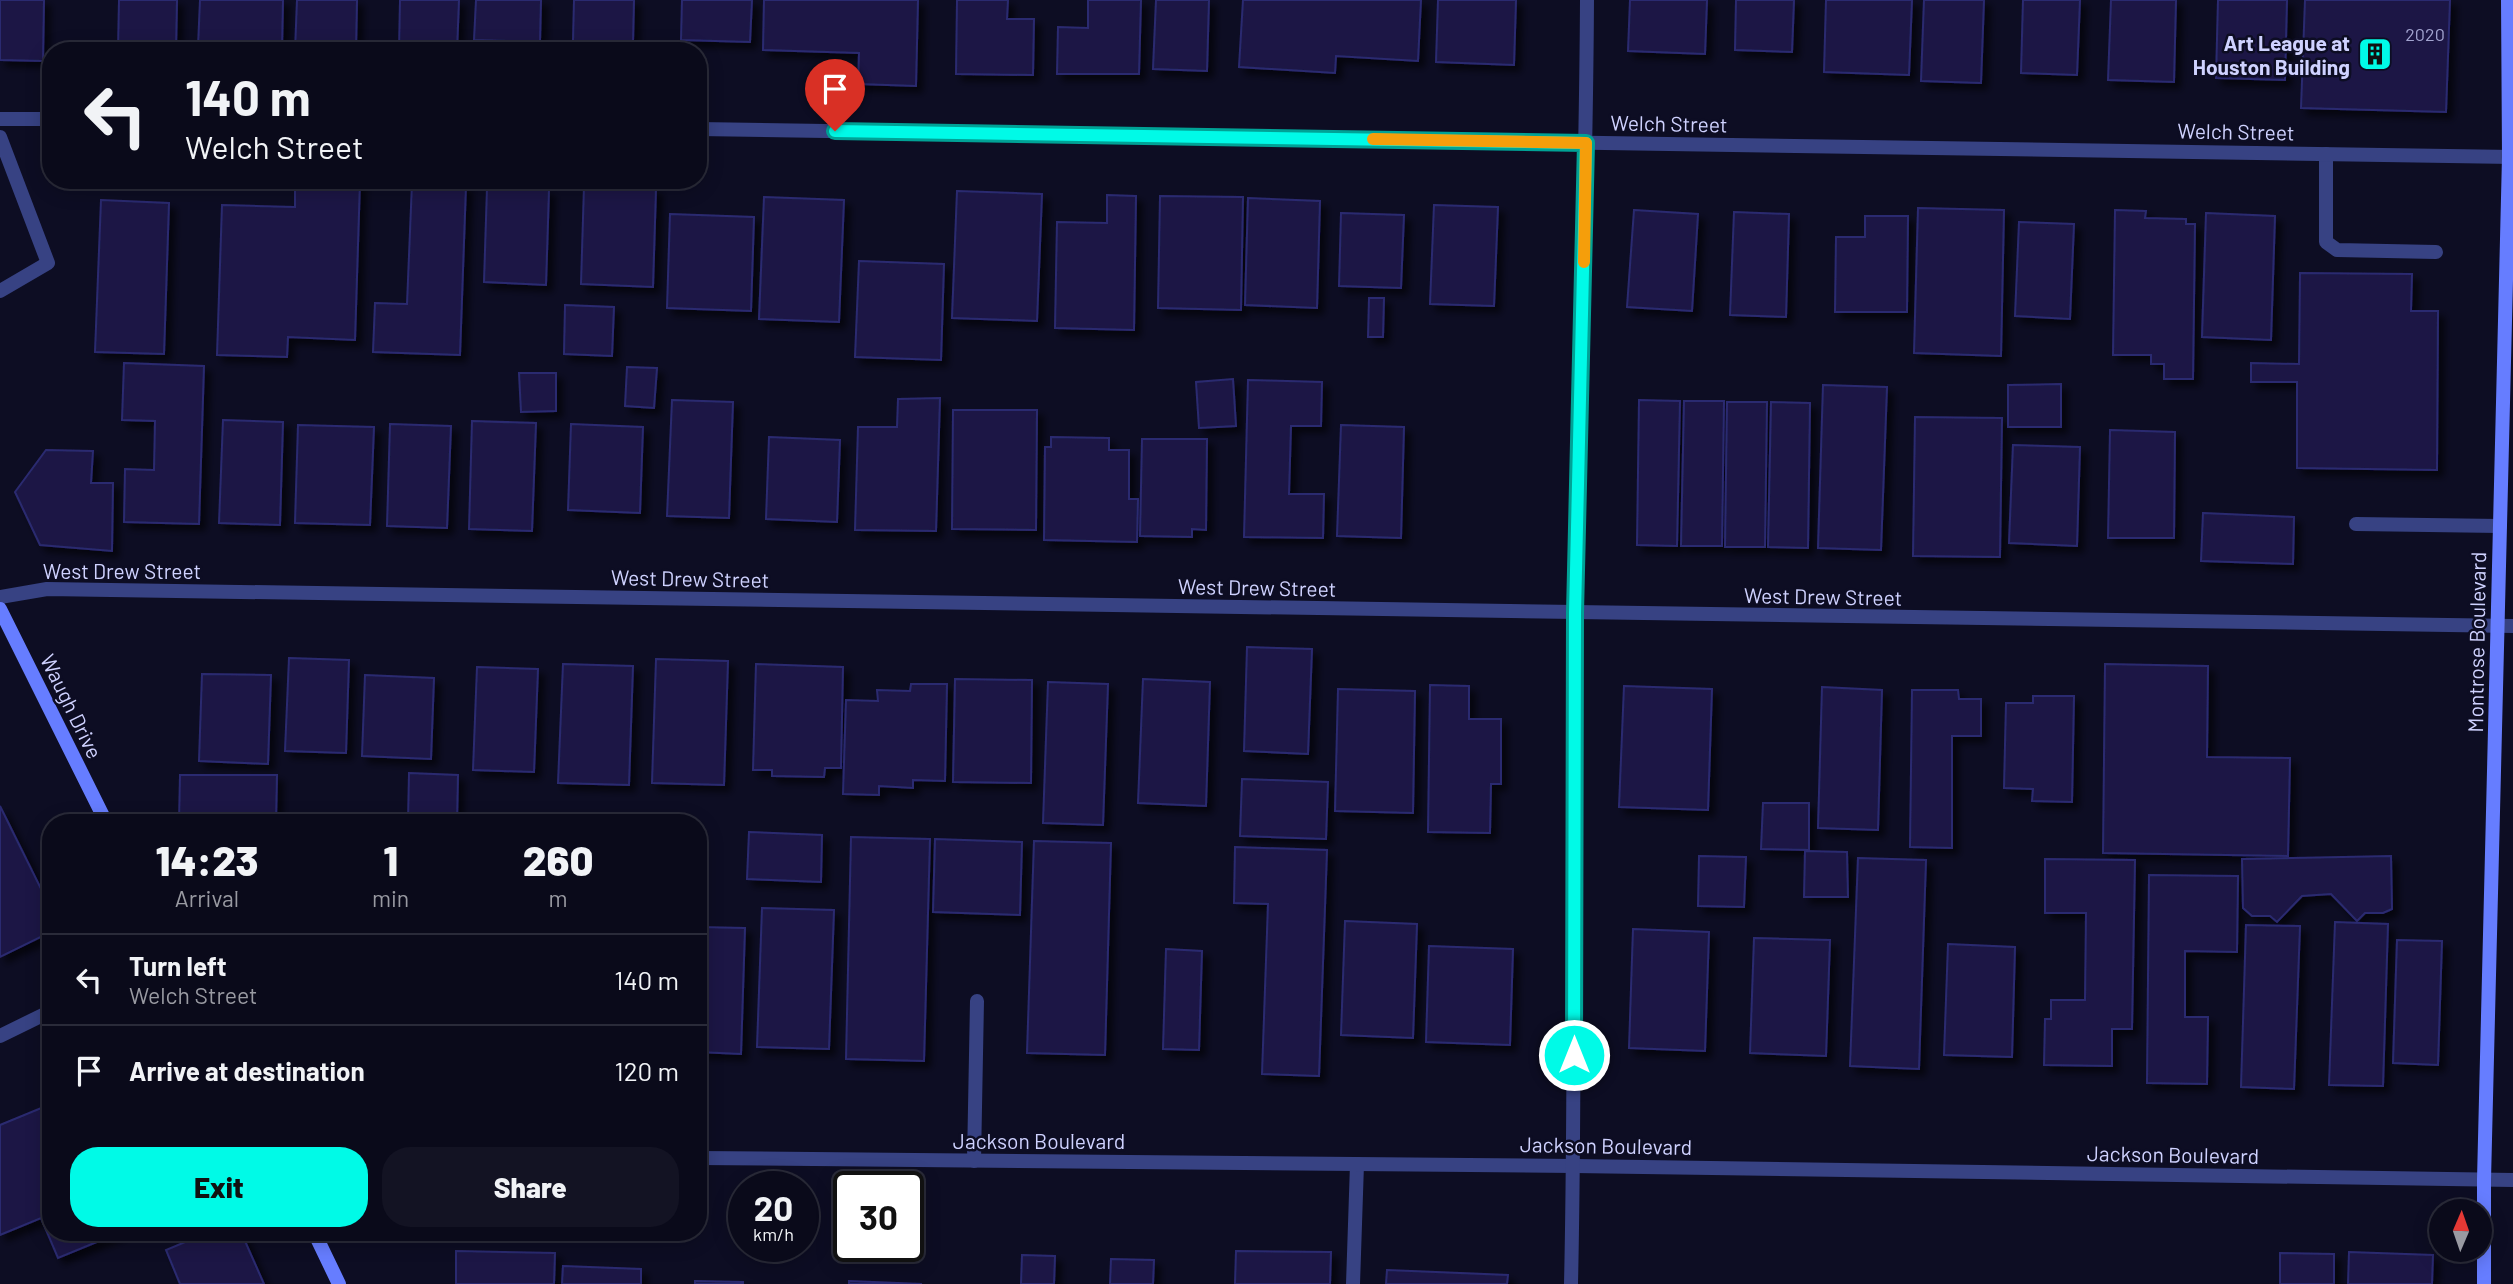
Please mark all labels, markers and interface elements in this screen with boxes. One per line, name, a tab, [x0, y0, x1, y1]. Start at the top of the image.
house number: 2020	[2405, 23, 2445, 45]
place label: Art League at Houston Building	[2193, 30, 2350, 79]
building icon: Art League at Houston Building	[2356, 35, 2394, 73]
pin	[805, 59, 865, 131]
text: 140 m	[185, 67, 311, 126]
icon: left	[70, 70, 161, 161]
icon: arrive	[816, 70, 854, 108]
street label: Welch Street	[1610, 109, 1728, 137]
street label: Welch Street	[2177, 117, 2295, 145]
text: Welch Street	[185, 127, 364, 165]
street label: Montrose Boulevard	[2462, 551, 2490, 733]
street label: West Drew Street	[43, 558, 201, 583]
street label: West Drew Street	[611, 564, 769, 592]
street label: West Drew Street	[1178, 573, 1336, 601]
street label: West Drew Street	[1744, 582, 1902, 610]
street label: Waugh Drive	[36, 650, 108, 762]
text: 14:23	[156, 834, 258, 884]
text: 1	[383, 834, 398, 884]
text: 260	[523, 834, 593, 884]
text: Arrival	[175, 884, 239, 912]
text: min	[372, 884, 409, 912]
text: m	[549, 884, 568, 912]
text: Turn left	[129, 950, 227, 981]
icon: left	[70, 961, 108, 999]
text: 140 m	[614, 964, 679, 995]
text: Welch Street	[129, 981, 257, 1009]
position arrow	[1537, 1018, 1611, 1092]
icon: arrive	[70, 1052, 108, 1090]
text: Arrive at destination	[129, 1055, 365, 1086]
text: 120 m	[615, 1055, 679, 1086]
street label: Jackson Boulevard	[953, 1128, 1125, 1153]
street label: Jackson Boulevard	[1520, 1131, 1692, 1159]
street label: Jackson Boulevard	[2087, 1140, 2259, 1168]
button: Exit	[70, 1147, 368, 1227]
button: Share	[382, 1147, 679, 1227]
speed limit sign: 30	[833, 1171, 924, 1262]
text: 20	[754, 1186, 793, 1228]
north arrow	[2429, 1199, 2492, 1262]
map controls	[2429, 1199, 2492, 1262]
text: km/h	[753, 1223, 794, 1245]

